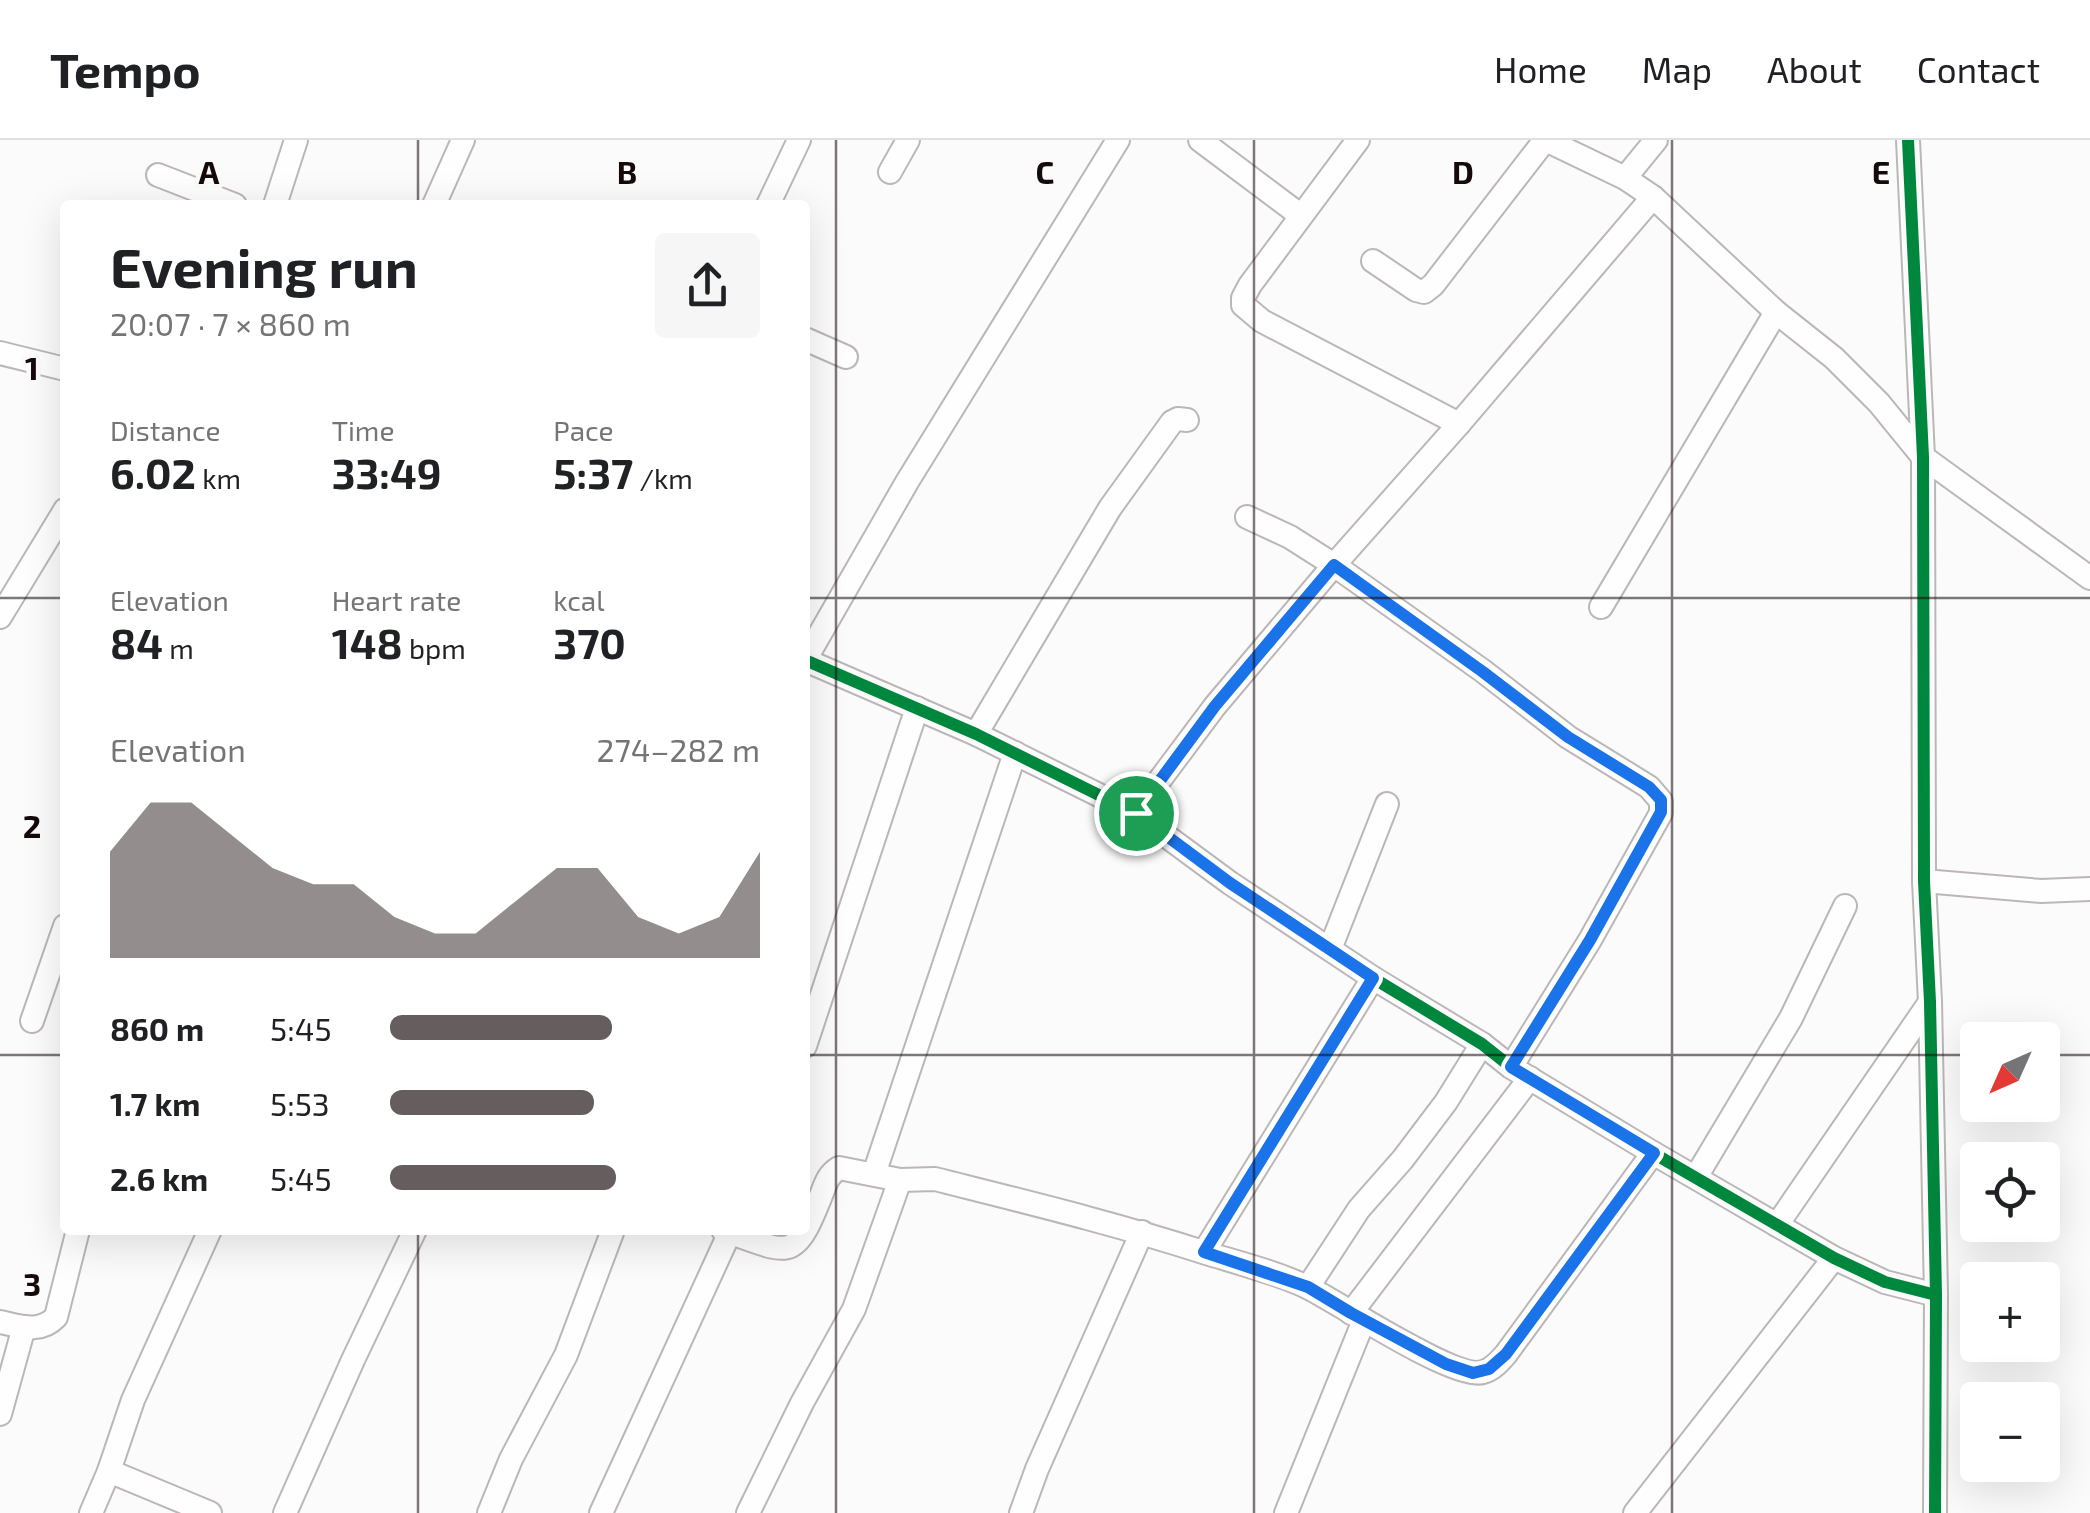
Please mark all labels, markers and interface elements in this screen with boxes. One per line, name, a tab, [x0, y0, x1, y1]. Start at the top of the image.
text: Tempo	[50, 40, 201, 98]
text: Home	[1494, 48, 1587, 90]
text: Map	[1642, 48, 1712, 90]
text: About	[1767, 48, 1862, 90]
text: Contact	[1917, 48, 2040, 90]
text: A	[199, 152, 220, 190]
text: B	[617, 152, 637, 190]
text: C	[1036, 152, 1054, 190]
text: D	[1452, 152, 1474, 190]
text: E	[1872, 152, 1890, 190]
text: Evening run	[110, 233, 418, 299]
button: share	[655, 233, 760, 338]
text: 20:07 · 7 × 860 m	[110, 304, 351, 342]
text: 1	[25, 348, 39, 386]
text: Distance	[110, 413, 221, 447]
text: Time	[332, 413, 394, 447]
text: Pace	[553, 413, 614, 447]
text: 6.02	[110, 447, 196, 497]
text: 33:49	[332, 447, 442, 497]
text: 5:37	[553, 447, 633, 497]
text: km	[196, 461, 241, 495]
text: /km	[633, 461, 693, 495]
text: Elevation	[110, 583, 229, 617]
text: Heart rate	[332, 583, 461, 617]
text: kcal	[553, 583, 605, 617]
text: 84	[110, 617, 163, 667]
text: 148	[332, 617, 403, 667]
text: 370	[553, 617, 626, 667]
text: m	[163, 631, 194, 665]
text: bpm	[403, 631, 466, 665]
text: Elevation	[110, 730, 246, 768]
text: 274–282 m	[596, 730, 760, 768]
pin	[1094, 771, 1179, 856]
icon: arrive	[1109, 786, 1164, 841]
text: 2	[23, 806, 41, 844]
text: 860 m	[110, 1009, 204, 1047]
text: 5:45	[270, 1009, 332, 1047]
north arrow	[1960, 1022, 2060, 1122]
map controls	[1960, 1022, 2060, 1482]
text: 1.7 km	[110, 1084, 200, 1122]
text: 5:53	[270, 1084, 330, 1122]
button: locate	[1960, 1142, 2060, 1242]
text: 2.6 km	[110, 1159, 208, 1197]
text: 5:45	[270, 1159, 332, 1197]
button: +	[1960, 1262, 2060, 1362]
text: 3	[23, 1264, 41, 1302]
button: −	[1960, 1382, 2060, 1482]

